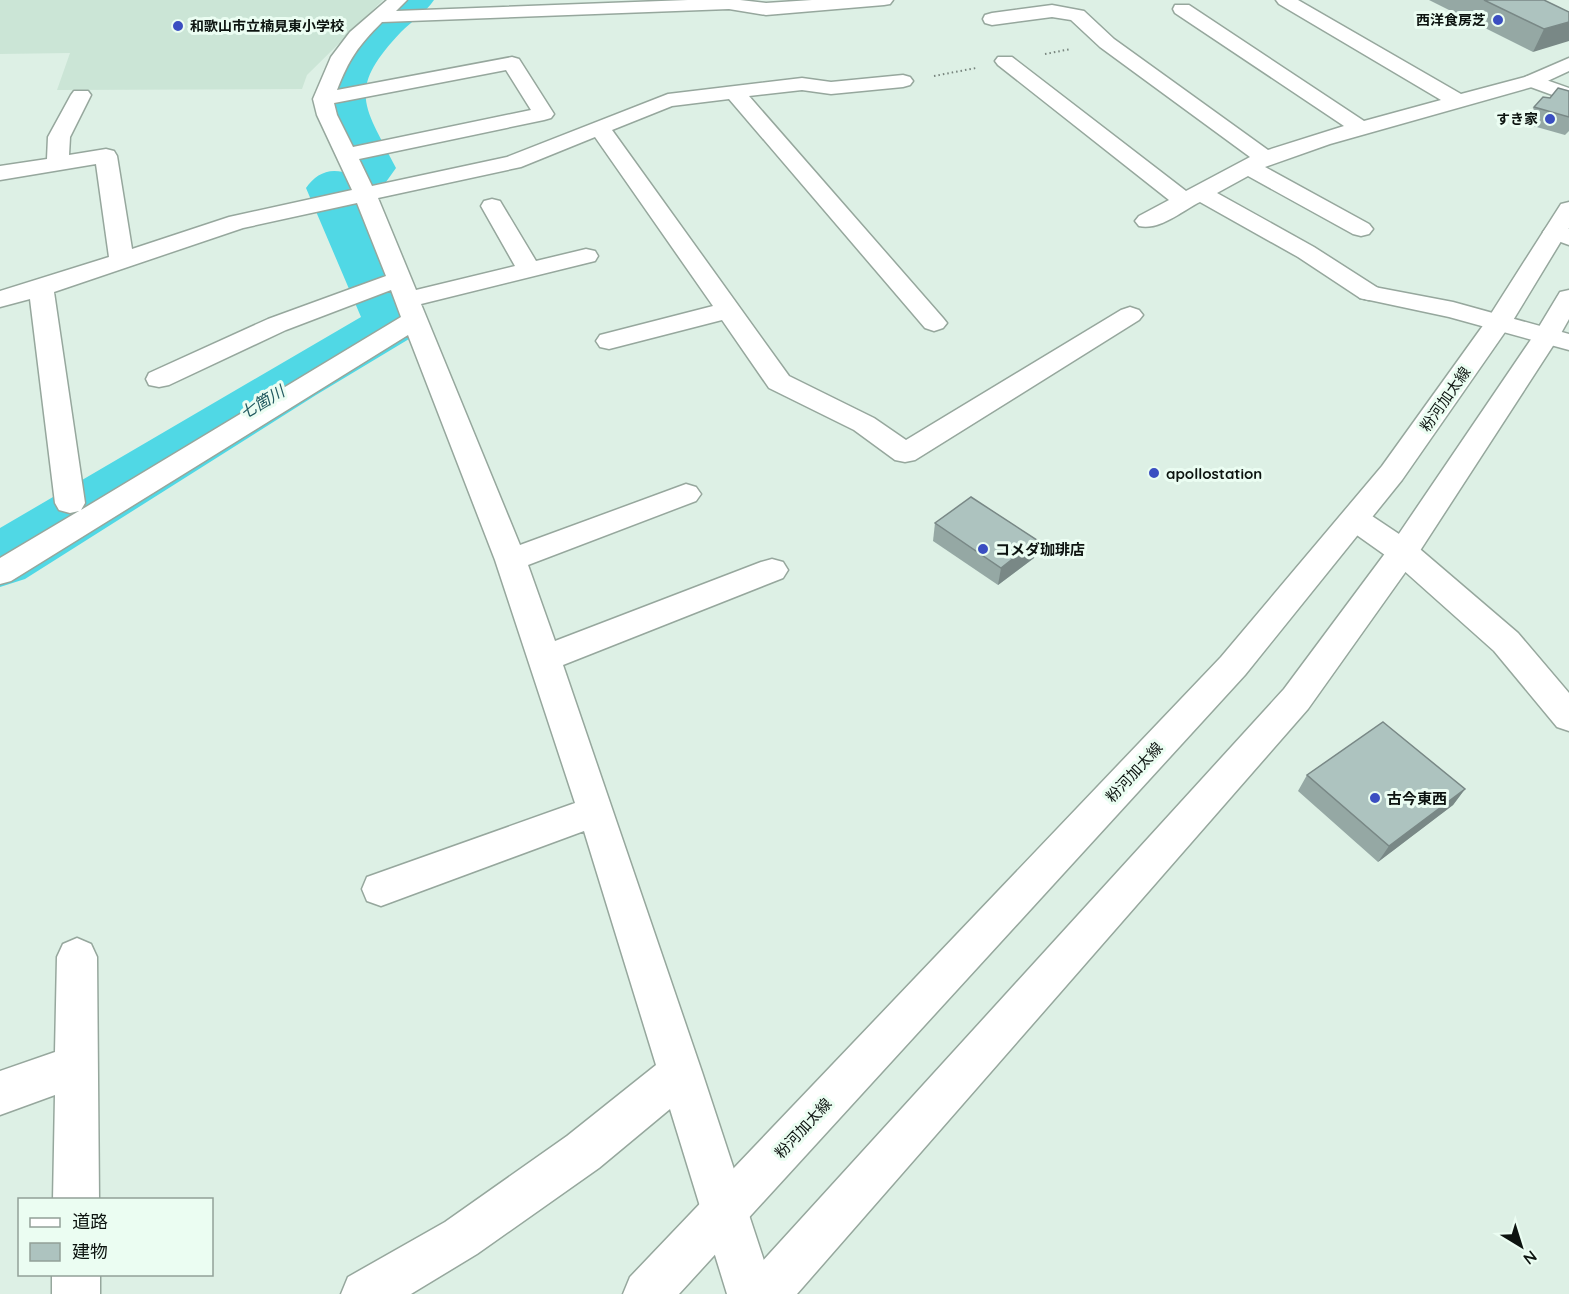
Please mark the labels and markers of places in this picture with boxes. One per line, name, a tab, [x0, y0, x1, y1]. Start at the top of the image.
place label: 西洋食房芝	[1416, 11, 1486, 29]
marker: 西洋食房芝	[1491, 13, 1505, 27]
place label: 和歌山市立楠見東小学校	[190, 17, 344, 35]
marker: 和歌山市立楠見東小学校	[171, 19, 185, 33]
place label: すき家	[1496, 110, 1538, 128]
marker: すき家	[1543, 112, 1557, 126]
place label: apollostation	[1166, 464, 1262, 483]
marker: apollostation	[1147, 466, 1161, 480]
place label: コメダ珈琲店	[995, 540, 1085, 559]
marker: コメダ珈琲店	[976, 542, 990, 556]
place label: 古今東西	[1387, 789, 1447, 808]
marker: 古今東西	[1368, 791, 1382, 805]

